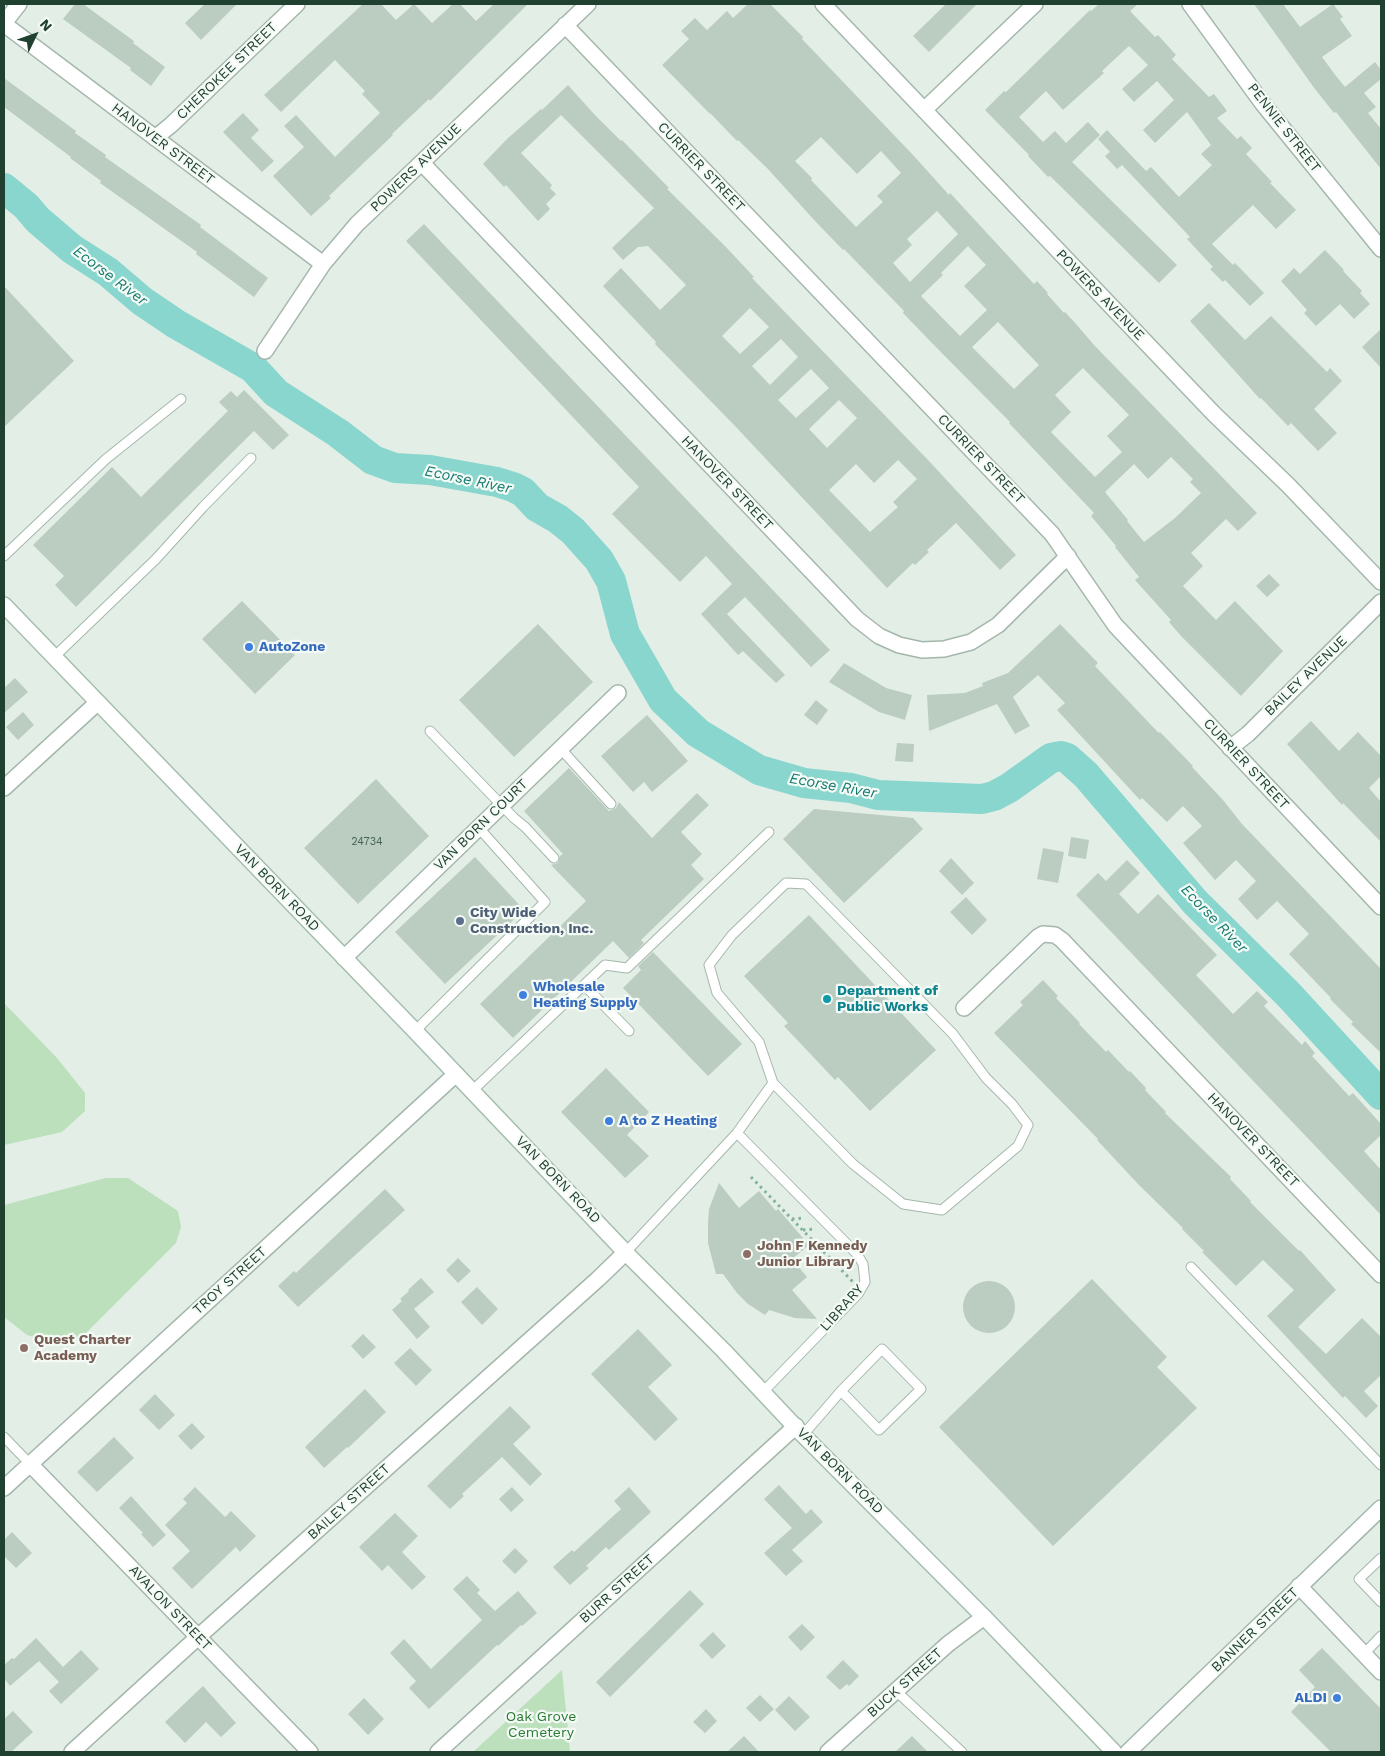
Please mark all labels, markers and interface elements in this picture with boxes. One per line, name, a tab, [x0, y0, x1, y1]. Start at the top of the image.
north arrow	[10, 10, 60, 60]
text: N	[37, 16, 56, 34]
street label: CHEROKEE STREET	[173, 19, 281, 123]
street label: PENNIE STREET	[1244, 80, 1324, 176]
street label: HANOVER STREET	[108, 100, 218, 188]
street label: CURRIER STREET	[654, 119, 748, 215]
street label: POWERS AVENUE	[367, 120, 465, 216]
water label: Ecorse River	[69, 242, 151, 310]
street label: POWERS AVENUE	[1052, 246, 1148, 344]
street label: CURRIER STREET	[934, 411, 1028, 507]
street label: HANOVER STREET	[678, 432, 776, 534]
water label: Ecorse River	[423, 462, 513, 498]
street label: BAILEY AVENUE	[1261, 632, 1351, 720]
place label: AutoZone	[259, 639, 325, 655]
marker: AutoZone	[243, 641, 255, 653]
street label: CURRIER STREET	[1200, 715, 1292, 813]
water label: Ecorse River	[788, 769, 878, 803]
street label: VAN BORN COURT	[431, 776, 531, 874]
house number: 24734	[351, 835, 383, 849]
street label: VAN BORN ROAD	[231, 841, 323, 935]
water label: Ecorse River	[1177, 881, 1251, 957]
place label: City Wide Construction, Inc.	[470, 905, 593, 938]
marker: City Wide Construction, Inc.	[454, 915, 466, 927]
place label: Wholesale Heating Supply	[533, 979, 637, 1012]
place label: Department of Public Works	[837, 983, 938, 1016]
marker: Wholesale Heating Supply	[517, 989, 529, 1001]
marker: Department of Public Works	[821, 993, 833, 1005]
street label: HANOVER STREET	[1204, 1089, 1302, 1191]
place label: A to Z Heating	[619, 1113, 717, 1129]
marker: A to Z Heating	[603, 1115, 615, 1127]
street label: VAN BORN ROAD	[512, 1133, 604, 1227]
place label: John F Kennedy Junior Library	[757, 1238, 867, 1270]
street label: TROY STREET	[190, 1244, 270, 1318]
marker: John F Kennedy Junior Library	[741, 1248, 753, 1260]
street label: LIBRARY	[817, 1281, 867, 1335]
place label: Quest Charter Academy	[34, 1332, 131, 1364]
marker: Quest Charter Academy	[18, 1342, 30, 1354]
street label: VAN BORN ROAD	[793, 1424, 887, 1518]
street label: BAILEY STREET	[304, 1461, 394, 1543]
street label: BURR STREET	[576, 1551, 658, 1627]
street label: AVALON STREET	[125, 1562, 215, 1654]
street label: BANNER STREET	[1208, 1584, 1302, 1676]
street label: BUCK STREET	[864, 1645, 946, 1721]
place label: ALDI	[1295, 1690, 1327, 1706]
marker: ALDI	[1331, 1692, 1343, 1704]
park label: Oak Grove Cemetery	[506, 1709, 576, 1741]

